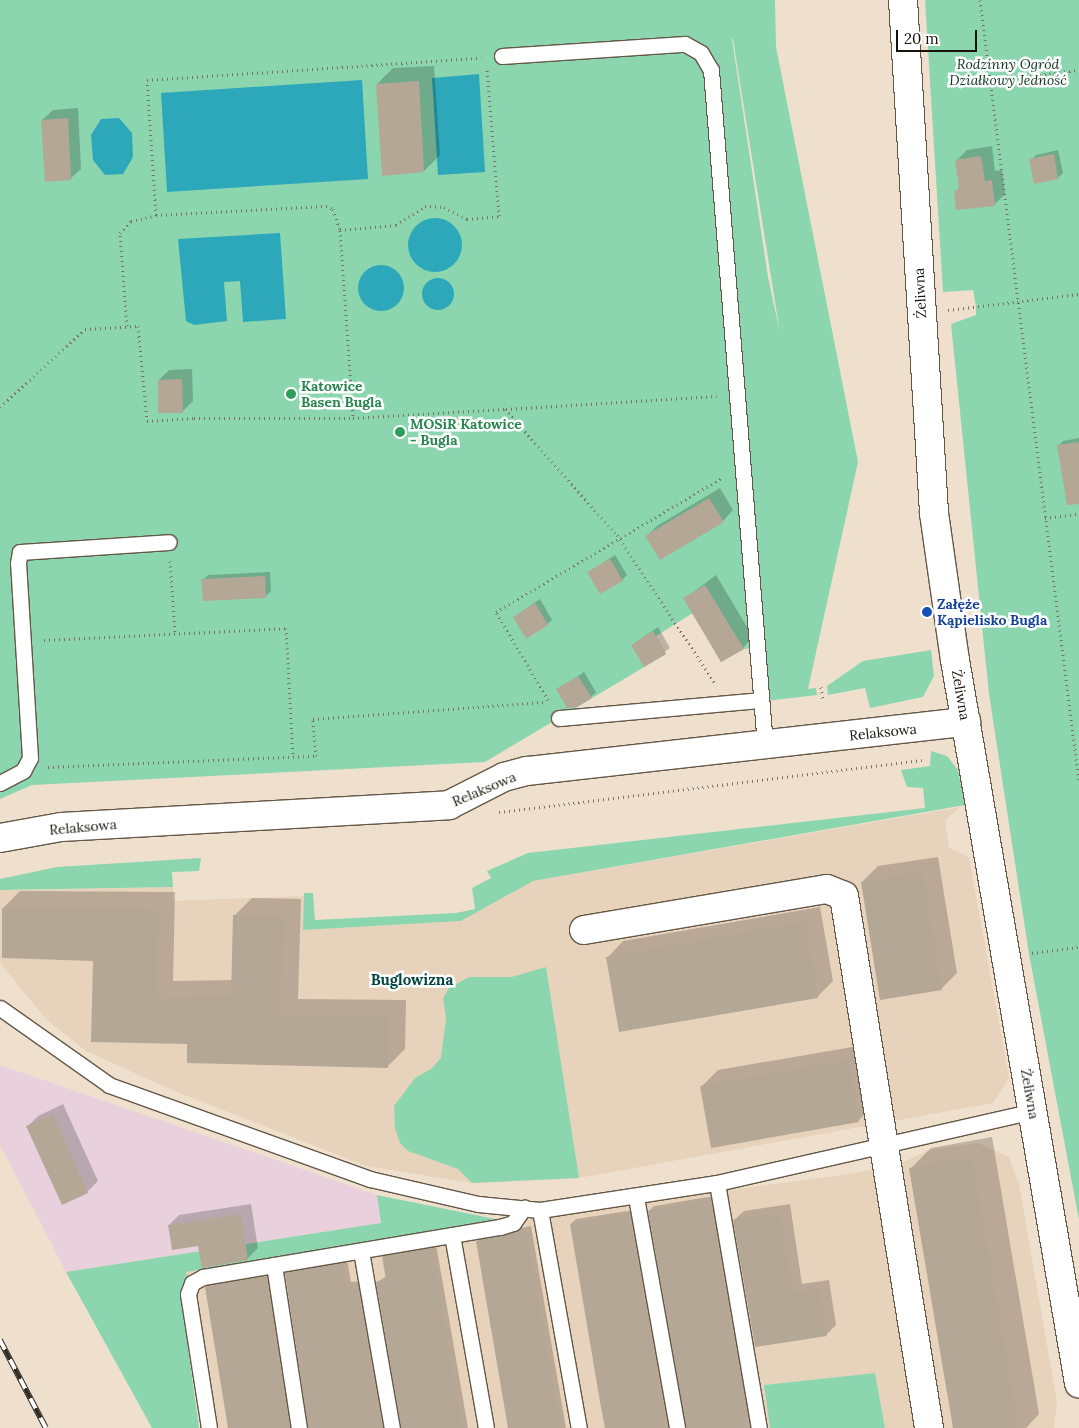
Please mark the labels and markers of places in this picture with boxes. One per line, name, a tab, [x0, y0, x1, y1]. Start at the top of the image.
place label: Katowice Basen Bugla	[301, 378, 382, 411]
marker: Katowice Basen Bugla	[285, 388, 297, 400]
place label: MOSiR Katowice - Bugla	[410, 416, 522, 448]
marker: MOSiR Katowice - Bugla	[394, 426, 406, 438]
place label: Załęże Kąpielisko Bugla	[937, 596, 1047, 628]
marker: Załęże Kąpielisko Bugla	[921, 606, 933, 618]

